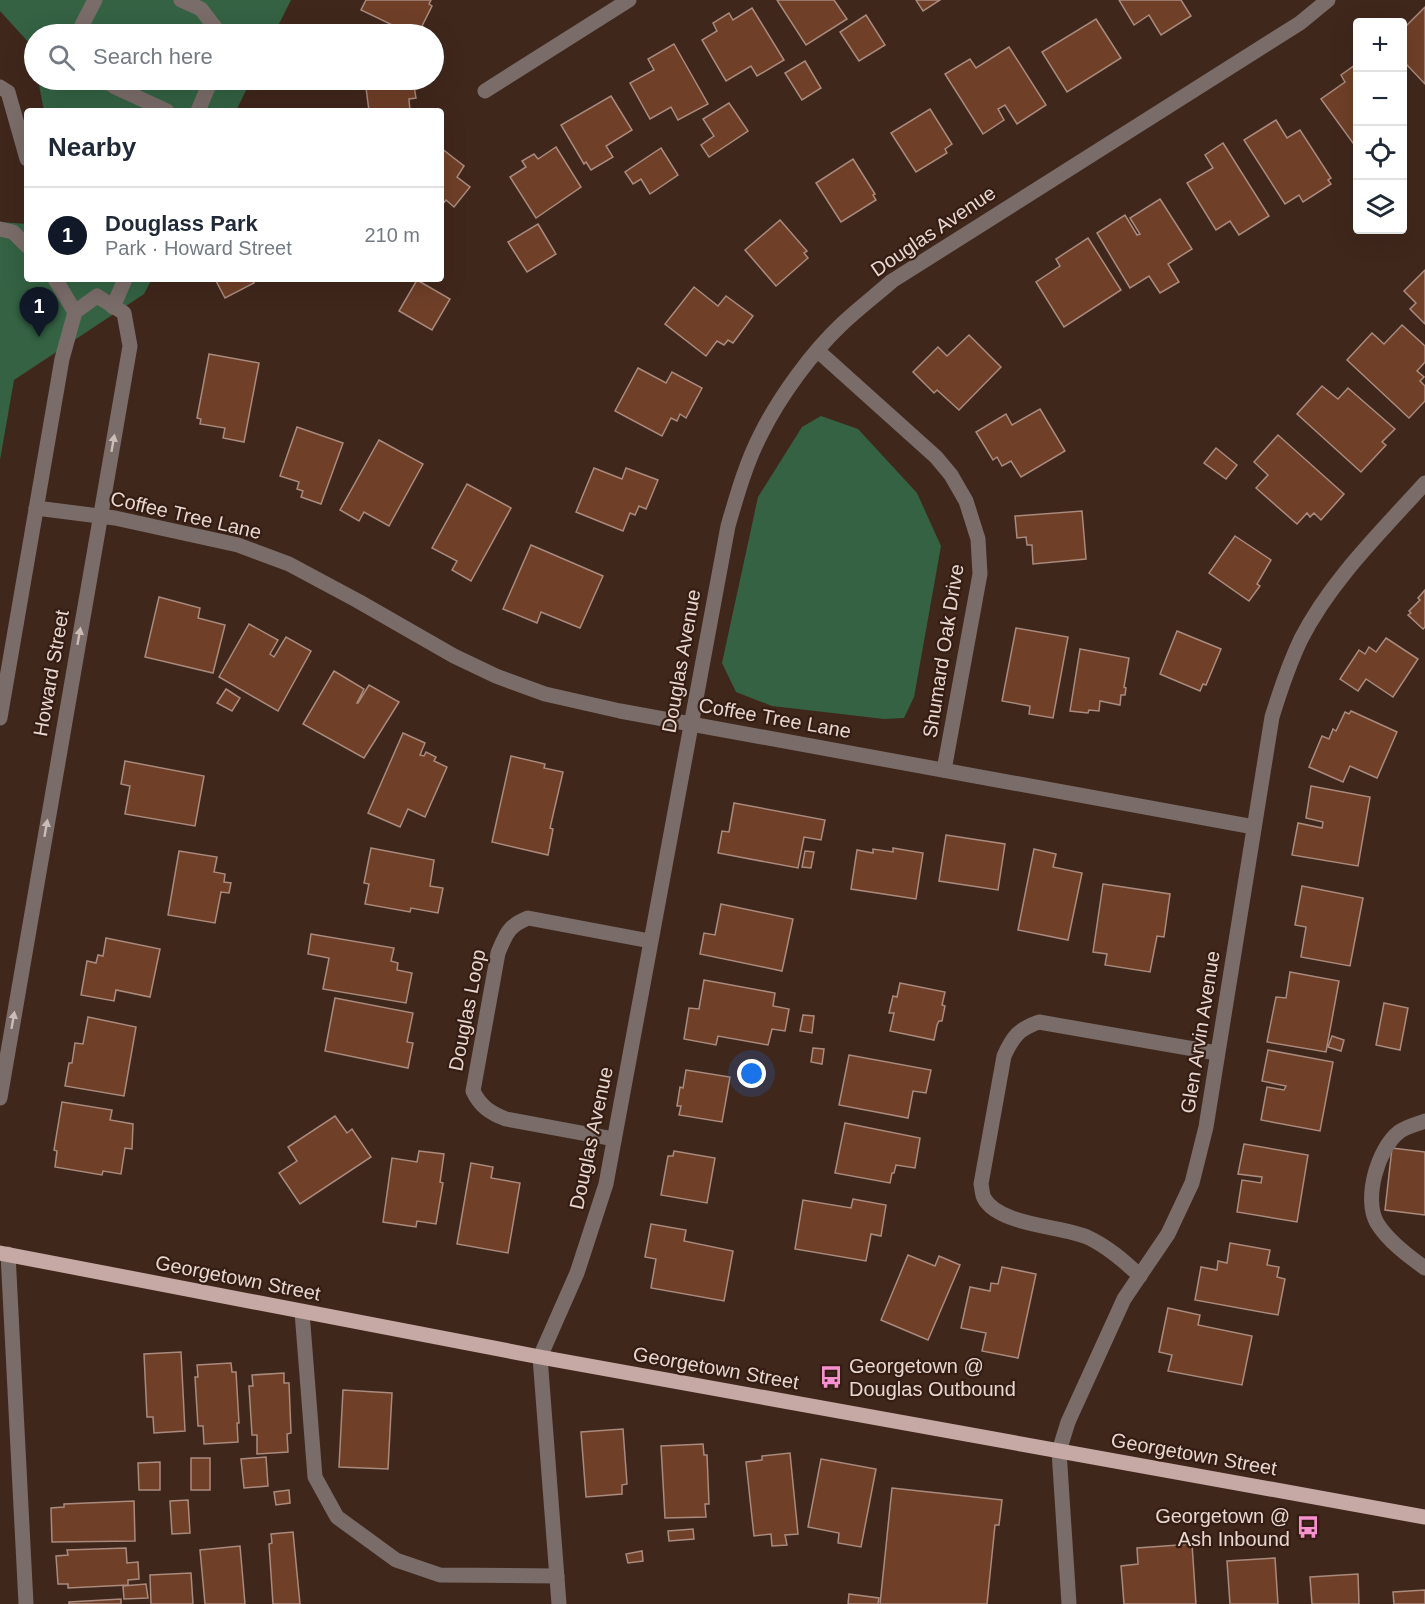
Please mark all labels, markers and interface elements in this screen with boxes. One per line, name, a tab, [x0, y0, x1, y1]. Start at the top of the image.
map controls	[1353, 18, 1407, 234]
button: +	[1353, 18, 1407, 72]
search box	[24, 24, 444, 90]
icon: search	[45, 41, 78, 74]
text: Search here	[93, 44, 213, 69]
button: −	[1353, 72, 1407, 126]
button: locate	[1353, 126, 1407, 180]
text: Nearby	[48, 132, 136, 162]
button: layers	[1353, 180, 1407, 234]
street label: Douglas Avenue	[867, 181, 999, 281]
text: Douglass Park	[105, 211, 258, 236]
text: 1	[62, 224, 73, 246]
text: 210 m	[364, 224, 420, 246]
text: Park · Howard Street	[105, 237, 292, 259]
pin: 1	[20, 288, 58, 337]
one-way arrow	[108, 434, 117, 453]
street label: Coffee Tree Lane	[108, 487, 264, 543]
street label: Shumard Oak Drive	[918, 563, 968, 739]
street label: Douglas Avenue	[658, 588, 704, 734]
street label: Howard Street	[29, 608, 73, 738]
one-way arrow	[75, 626, 84, 645]
street label: Coffee Tree Lane	[697, 694, 853, 742]
one-way arrow	[42, 818, 51, 837]
street label: Douglas Loop	[444, 947, 490, 1073]
street label: Glen Arvin Avenue	[1176, 949, 1224, 1115]
one-way arrow	[9, 1010, 18, 1029]
your location	[737, 1059, 766, 1088]
street label: Douglas Avenue	[565, 1065, 617, 1211]
street label: Georgetown Street	[154, 1251, 323, 1305]
street label: Georgetown Street	[631, 1343, 801, 1393]
place label: Georgetown @ Douglas Outbound	[849, 1355, 1016, 1400]
bus stop icon: Georgetown @ Douglas Outbound	[818, 1364, 844, 1390]
street label: Georgetown Street	[1109, 1429, 1279, 1479]
place label: Georgetown @ Ash Inbound	[1155, 1505, 1290, 1550]
bus stop icon: Georgetown @ Ash Inbound	[1295, 1514, 1321, 1540]

